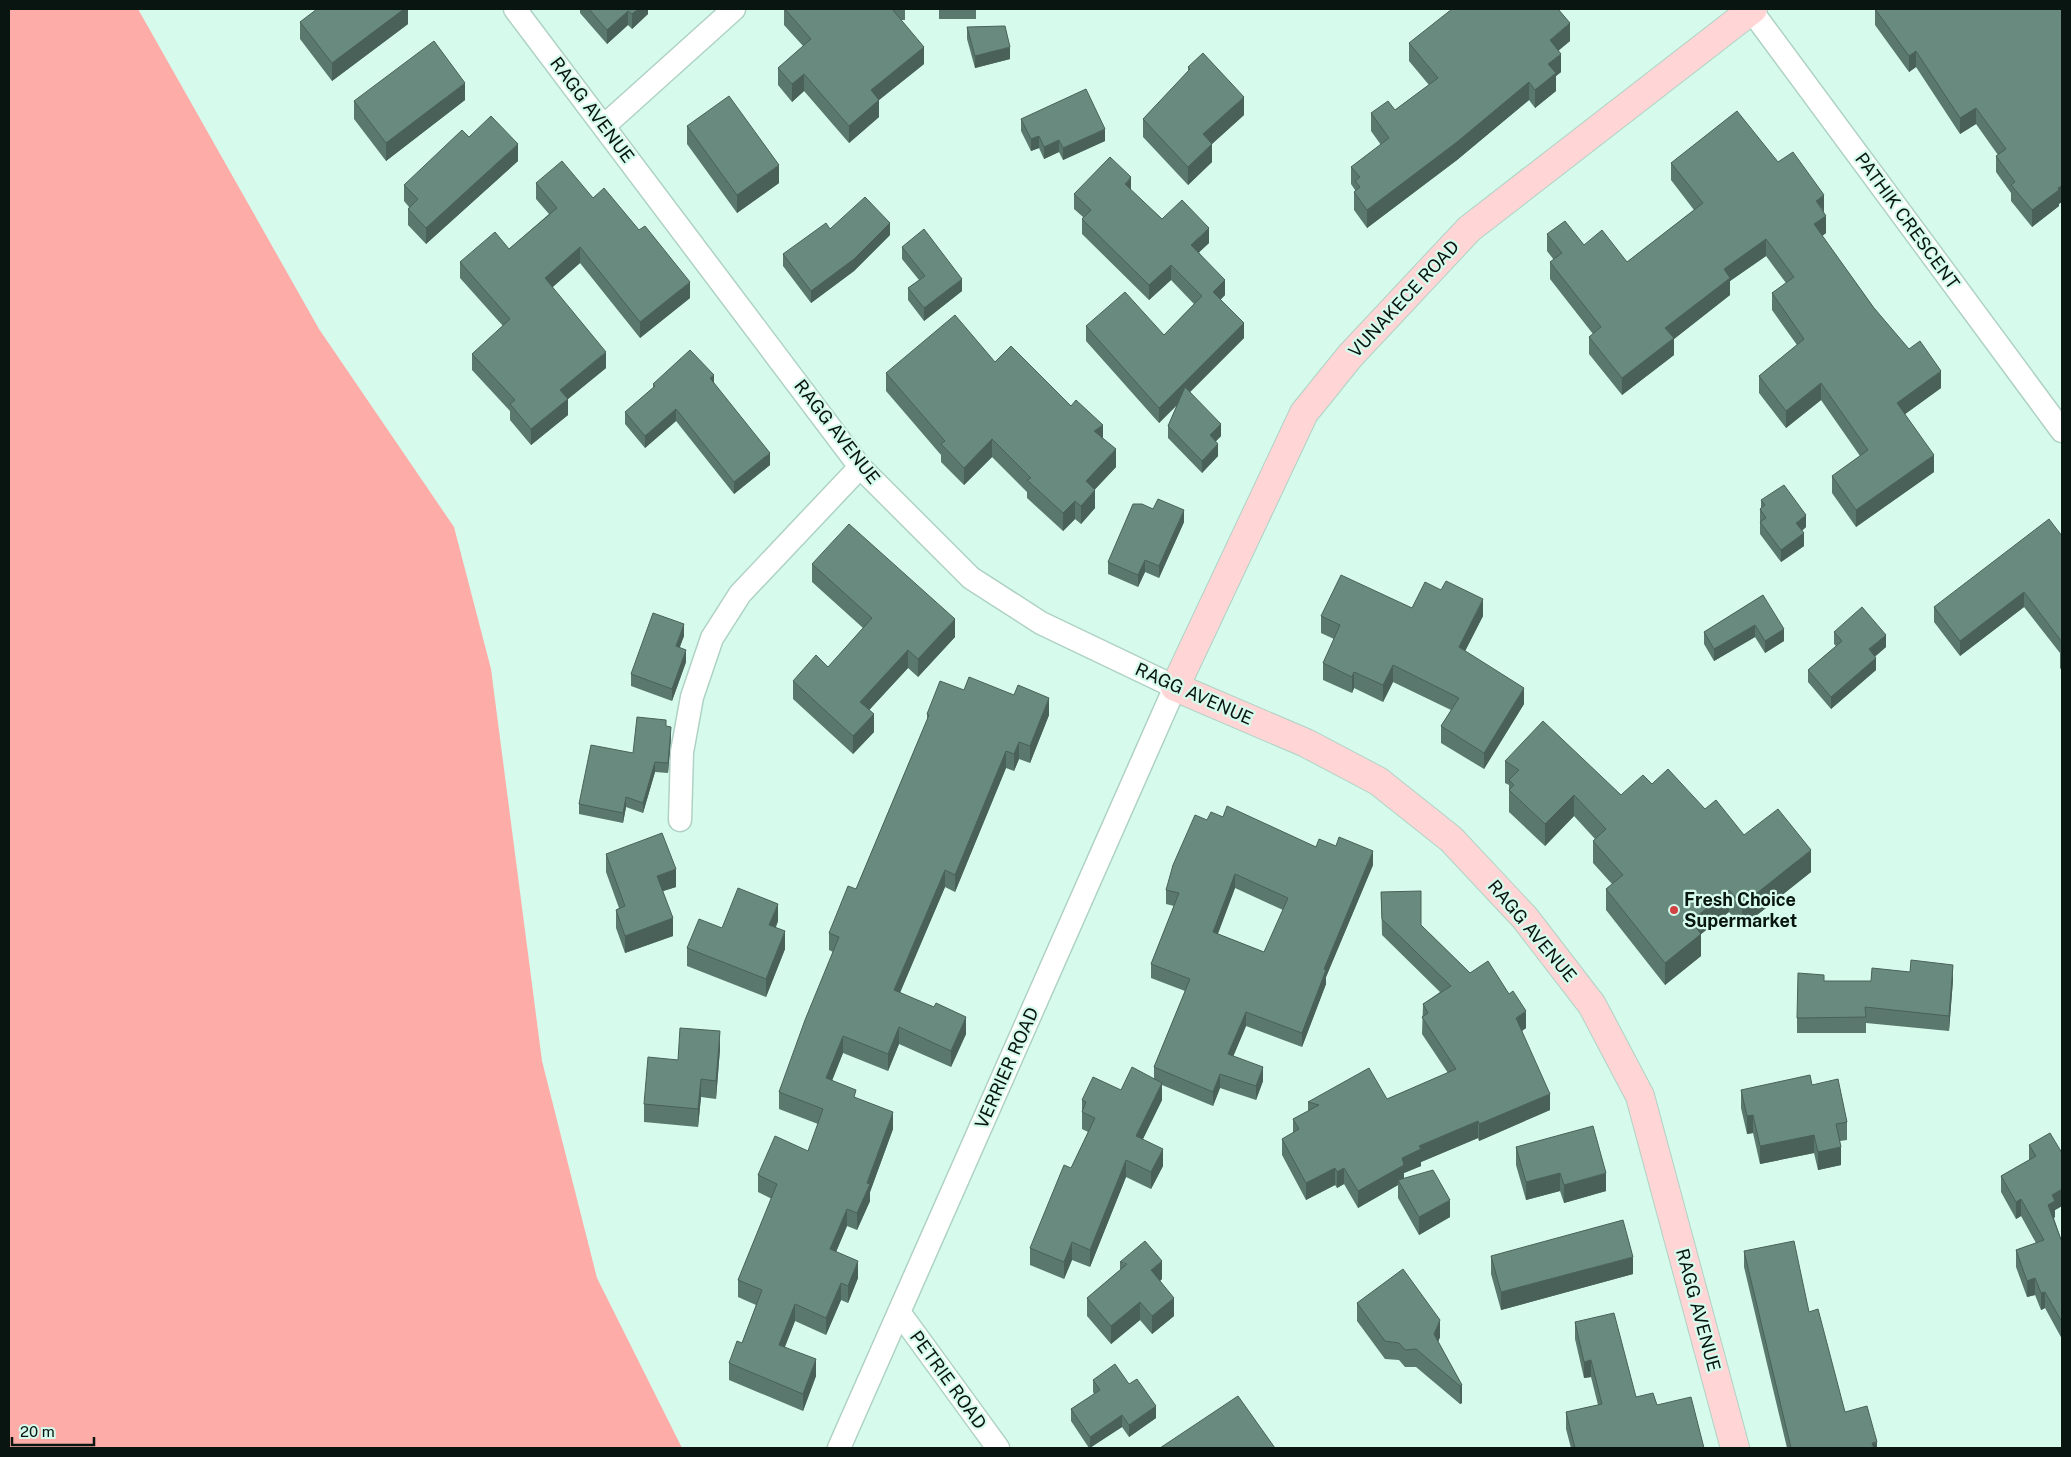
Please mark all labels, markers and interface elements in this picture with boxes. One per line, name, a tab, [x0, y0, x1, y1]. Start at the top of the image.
street label: RAGG AVENUE	[546, 53, 639, 167]
street label: PATHIK CRESCENT	[1851, 148, 1964, 293]
street label: VUNAKECE ROAD	[1344, 236, 1463, 361]
street label: RAGG AVENUE	[790, 375, 885, 488]
street label: RAGG AVENUE	[1132, 658, 1256, 729]
street label: RAGG AVENUE	[1484, 875, 1581, 986]
place label: Fresh Choice Supermarket	[1684, 889, 1797, 931]
marker: Fresh Choice Supermarket	[1668, 904, 1680, 916]
street label: VERRIER ROAD	[970, 1004, 1043, 1132]
street label: RAGG AVENUE	[1672, 1246, 1725, 1374]
street label: PETRIE ROAD	[906, 1326, 991, 1433]
scale bar	[12, 1414, 95, 1446]
text: 20 m	[20, 1423, 55, 1440]

